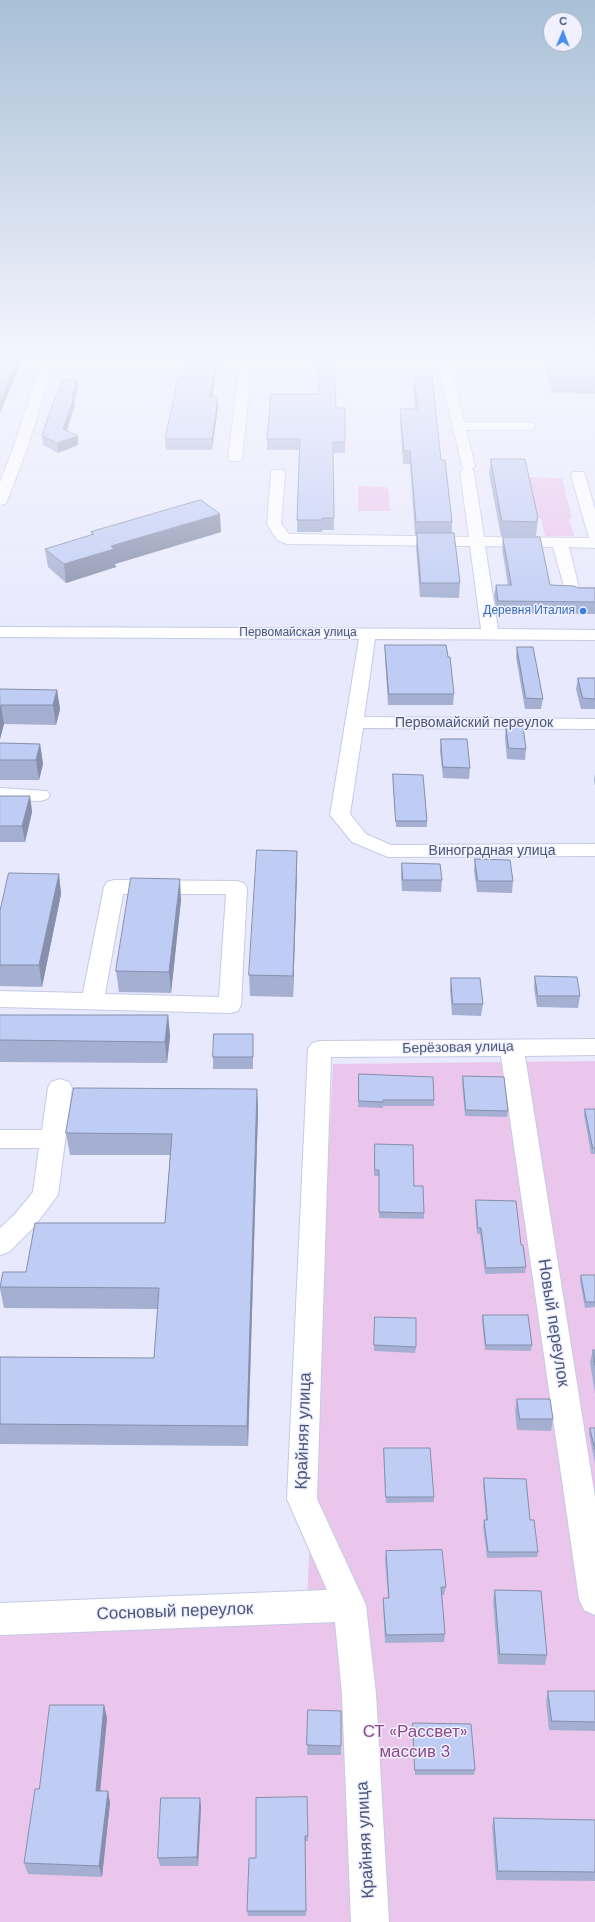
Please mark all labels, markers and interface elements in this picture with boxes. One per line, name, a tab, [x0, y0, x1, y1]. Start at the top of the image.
north arrow	[543, 12, 583, 52]
text: С	[559, 14, 567, 28]
place label: Деревня Италия	[483, 604, 575, 618]
marker: Деревня Италия	[578, 606, 588, 616]
street label: Первомайская улица	[239, 626, 357, 640]
street label: Первомайский переулок	[395, 715, 553, 731]
street label: Виноградная улица	[429, 843, 555, 859]
street label: Берёзовая улица	[402, 1039, 514, 1057]
street label: Новый переулок	[533, 1257, 573, 1389]
street label: Крайняя улица	[292, 1372, 316, 1490]
street label: Сосновый переулок	[96, 1599, 254, 1625]
park label: СТ «Рассвет» массив 3	[363, 1723, 467, 1763]
street label: Крайняя улица	[353, 1781, 379, 1899]

